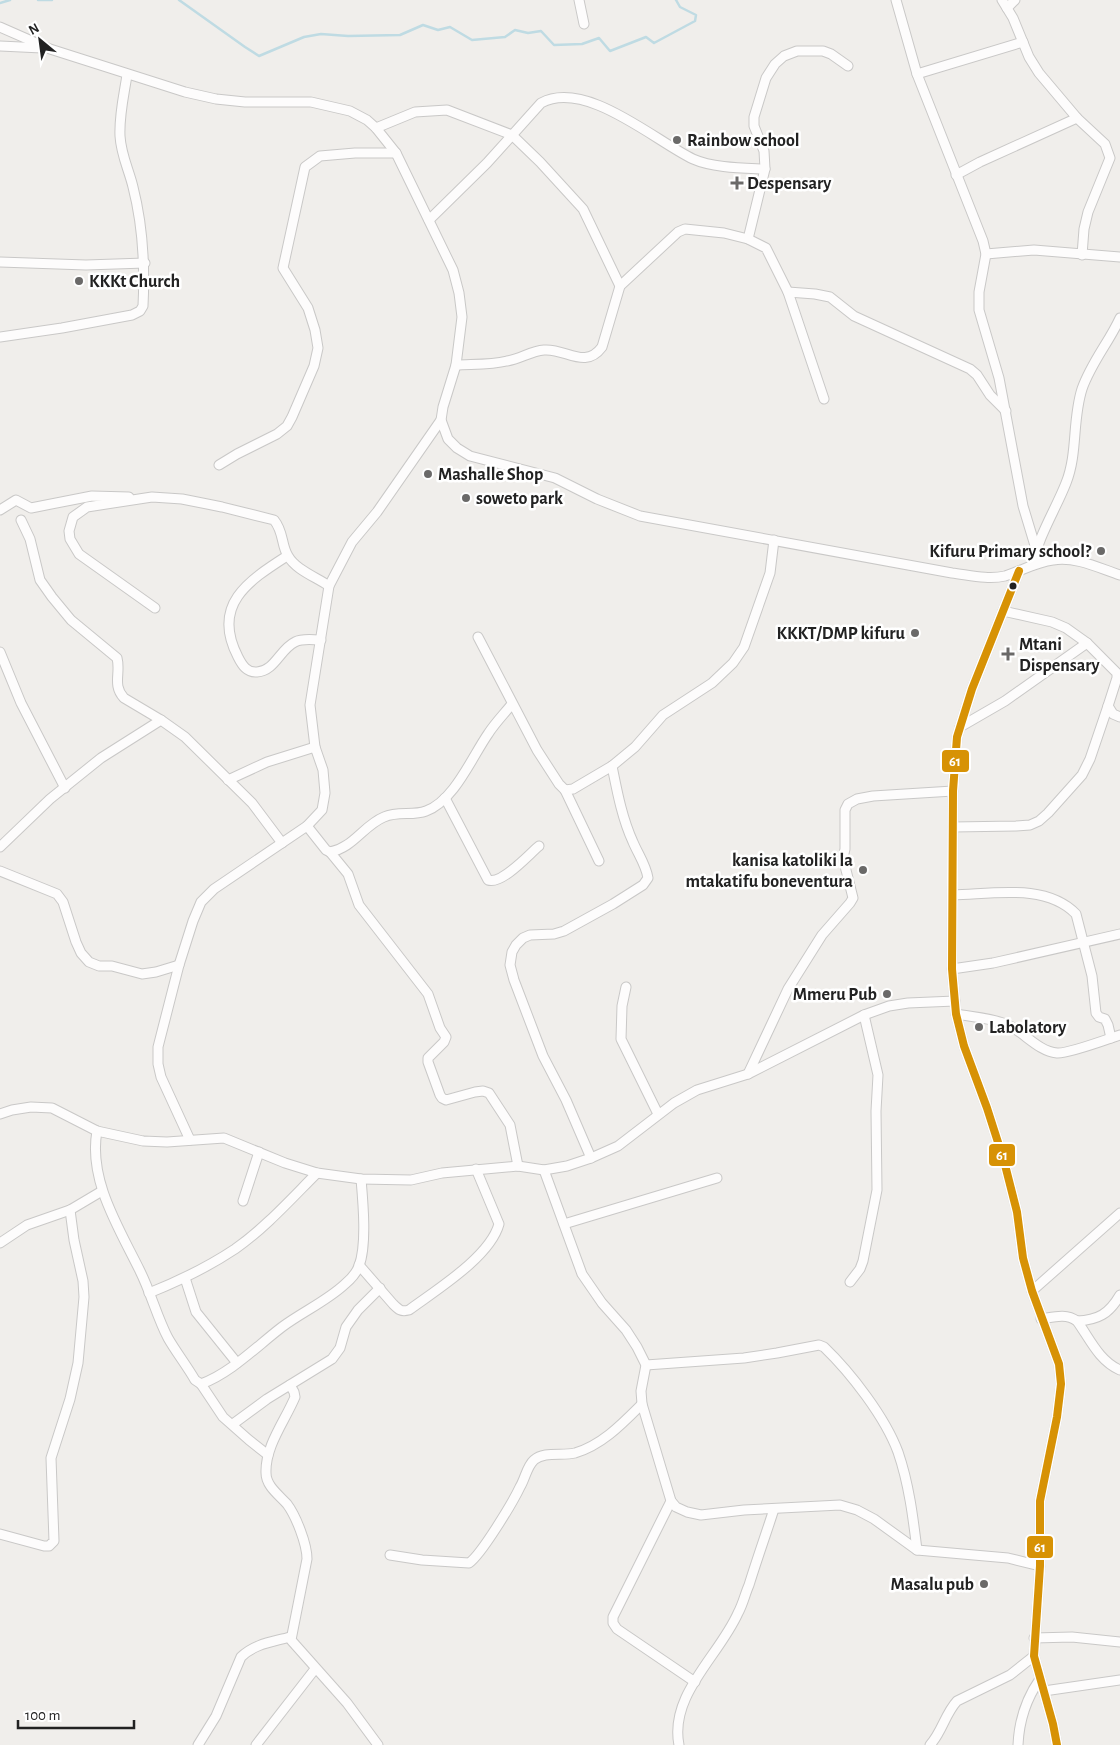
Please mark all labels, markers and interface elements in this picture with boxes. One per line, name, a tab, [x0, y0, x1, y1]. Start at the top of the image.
north arrow	[15, 15, 65, 65]
text: N	[27, 21, 42, 38]
place label: Rainbow school	[687, 132, 800, 150]
marker: Rainbow school	[671, 134, 683, 146]
place label: Despensary	[747, 175, 832, 193]
marker: Despensary	[731, 177, 743, 189]
place label: KKKt Church	[89, 273, 180, 291]
marker: KKKt Church	[73, 275, 85, 287]
place label: Mashalle Shop	[438, 466, 543, 484]
marker: Mashalle Shop	[422, 468, 434, 480]
place label: soweto park	[476, 490, 563, 508]
marker: soweto park	[460, 492, 472, 504]
place label: Kifuru Primary school?	[929, 543, 1092, 561]
marker: Kifuru Primary school?	[1095, 545, 1107, 557]
unlabelled marker	[1008, 581, 1018, 591]
place label: KKKT/DMP kifuru	[776, 625, 906, 643]
marker: KKKT/DMP kifuru	[909, 627, 921, 639]
place label: Mtani Dispensary	[1019, 636, 1101, 675]
marker: Mtani Dispensary	[1001, 647, 1015, 661]
line badge: 61	[941, 749, 970, 773]
text: 61	[949, 755, 961, 769]
place label: kanisa katoliki la mtakatifu boneventura	[685, 852, 853, 891]
marker: kanisa katoliki la mtakatifu boneventura	[857, 864, 869, 876]
place label: Mmeru Pub	[793, 986, 877, 1004]
marker: Mmeru Pub	[881, 988, 893, 1000]
place label: Labolatory	[989, 1019, 1067, 1037]
marker: Labolatory	[973, 1021, 985, 1033]
line badge: 61	[988, 1143, 1016, 1167]
text: 61	[996, 1149, 1008, 1163]
line badge: 61	[1026, 1535, 1054, 1559]
text: 61	[1034, 1541, 1046, 1555]
place label: Masalu pub	[891, 1576, 974, 1594]
marker: Masalu pub	[978, 1578, 990, 1590]
scale bar	[18, 1698, 134, 1730]
text: 100 m	[25, 1708, 60, 1723]

